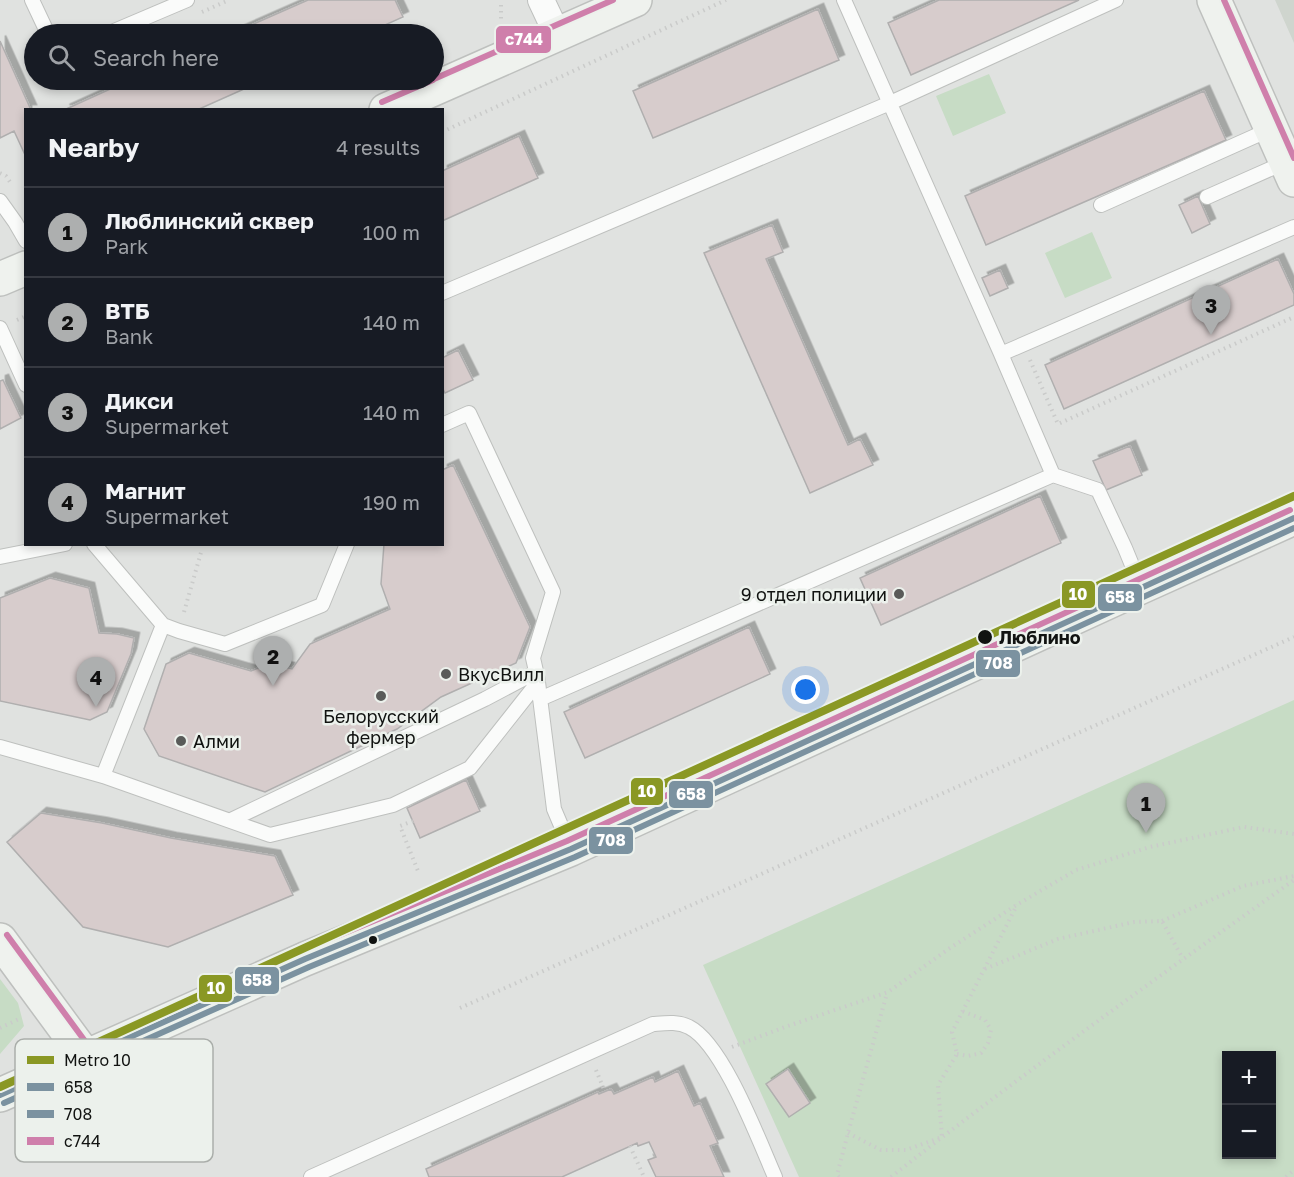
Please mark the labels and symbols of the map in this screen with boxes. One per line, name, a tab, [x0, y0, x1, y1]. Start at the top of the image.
line badge: с744	[495, 25, 552, 54]
text: с744	[505, 29, 543, 49]
pin: 3	[1192, 286, 1230, 335]
line badge: 10	[1061, 580, 1096, 609]
place label: 9 отдел полиции	[741, 583, 887, 605]
line badge: 658	[1097, 583, 1143, 612]
text: 10	[1069, 584, 1087, 604]
marker: 9 отдел полиции	[892, 587, 906, 601]
text: 658	[1105, 587, 1135, 607]
place label: Люблино	[999, 626, 1081, 648]
marker: Люблино	[976, 628, 994, 646]
pin: 2	[254, 636, 292, 686]
line badge: 708	[975, 649, 1021, 678]
text: 708	[983, 653, 1013, 673]
pin: 4	[76, 658, 116, 707]
place label: ВкусВилл	[458, 663, 544, 685]
marker: ВкусВилл	[439, 667, 453, 681]
your location	[791, 675, 820, 704]
marker: Белорусский фермер	[374, 689, 388, 703]
place label: Белорусский фермер	[323, 705, 439, 748]
place label: Алми	[193, 730, 240, 752]
marker: Алми	[174, 734, 188, 748]
line badge: 10	[630, 777, 664, 806]
line badge: 658	[668, 780, 714, 809]
text: 10	[638, 781, 656, 801]
text: 658	[676, 784, 706, 804]
pin: 1	[1126, 784, 1166, 833]
line badge: 708	[588, 826, 634, 855]
text: 708	[596, 830, 626, 850]
unlabelled marker	[367, 934, 379, 946]
line badge: 658	[234, 966, 280, 995]
text: 658	[242, 970, 272, 990]
line badge: 10	[198, 974, 233, 1003]
text: 10	[207, 978, 225, 998]
legend	[15, 1039, 213, 1162]
text: Metro 10	[64, 1050, 131, 1070]
text: 658	[64, 1077, 93, 1097]
text: 708	[64, 1104, 92, 1124]
text: с744	[64, 1131, 101, 1151]

